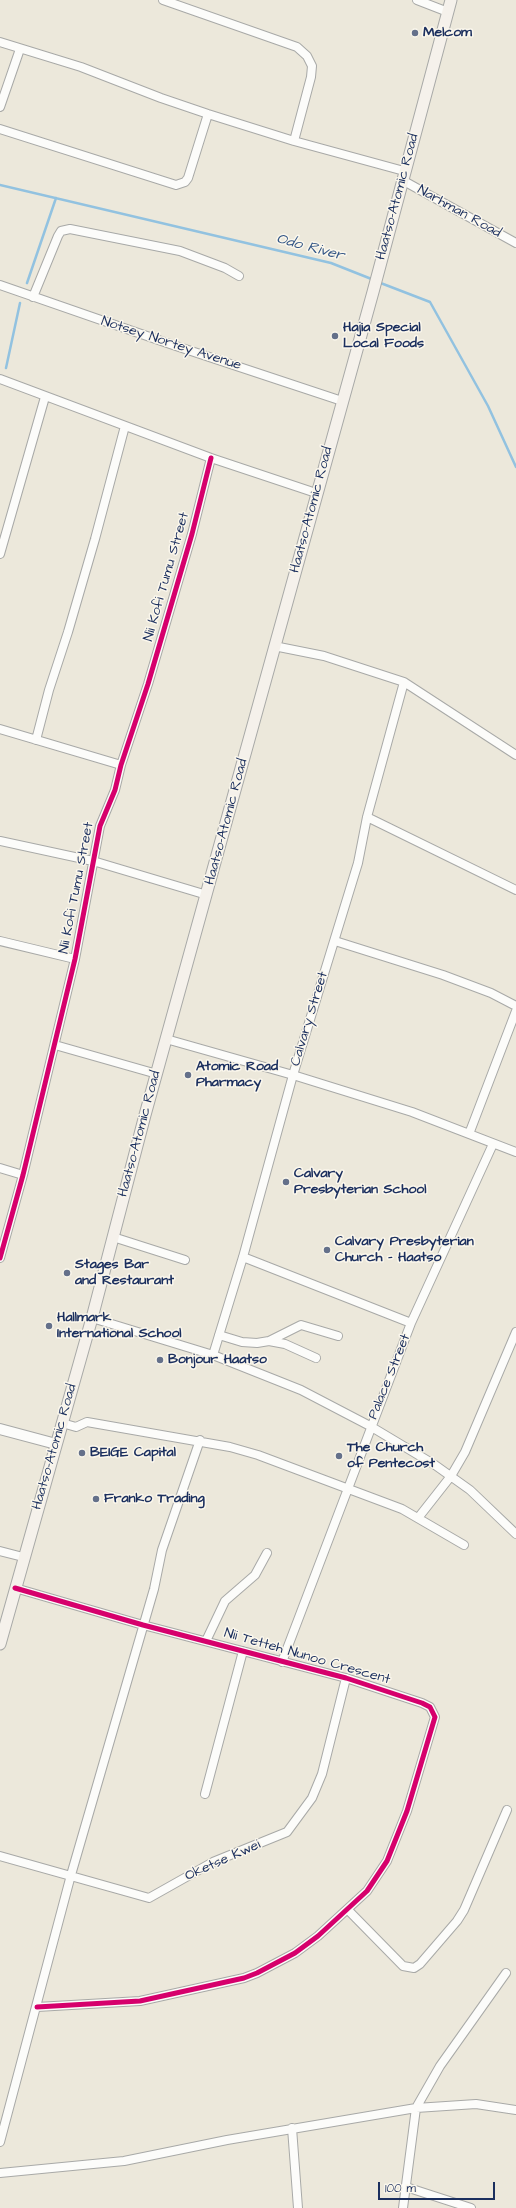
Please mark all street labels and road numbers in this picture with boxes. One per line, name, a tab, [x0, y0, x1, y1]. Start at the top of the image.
street label: Haatso-Atomic Road	[373, 132, 423, 262]
street label: Narhman Road	[414, 182, 504, 242]
street label: Notsey Nortey Avenue	[99, 313, 243, 375]
street label: Haatso-Atomic Road	[287, 445, 337, 575]
street label: Nii Kofi Tumu Street	[141, 510, 193, 644]
street label: Haatso-Atomic Road	[202, 757, 252, 887]
street label: Nii Kofi Tumu Street	[56, 821, 98, 955]
street label: Calvary Street	[288, 970, 332, 1068]
street label: Haatso-Atomic Road	[115, 1069, 165, 1199]
street label: Palace Street	[365, 1332, 415, 1422]
street label: Haatso-Atomic Road	[29, 1382, 81, 1512]
street label: Nii Tetteh Nunoo Crescent	[222, 1625, 392, 1689]
street label: Oketse Kwei	[183, 1837, 263, 1885]

